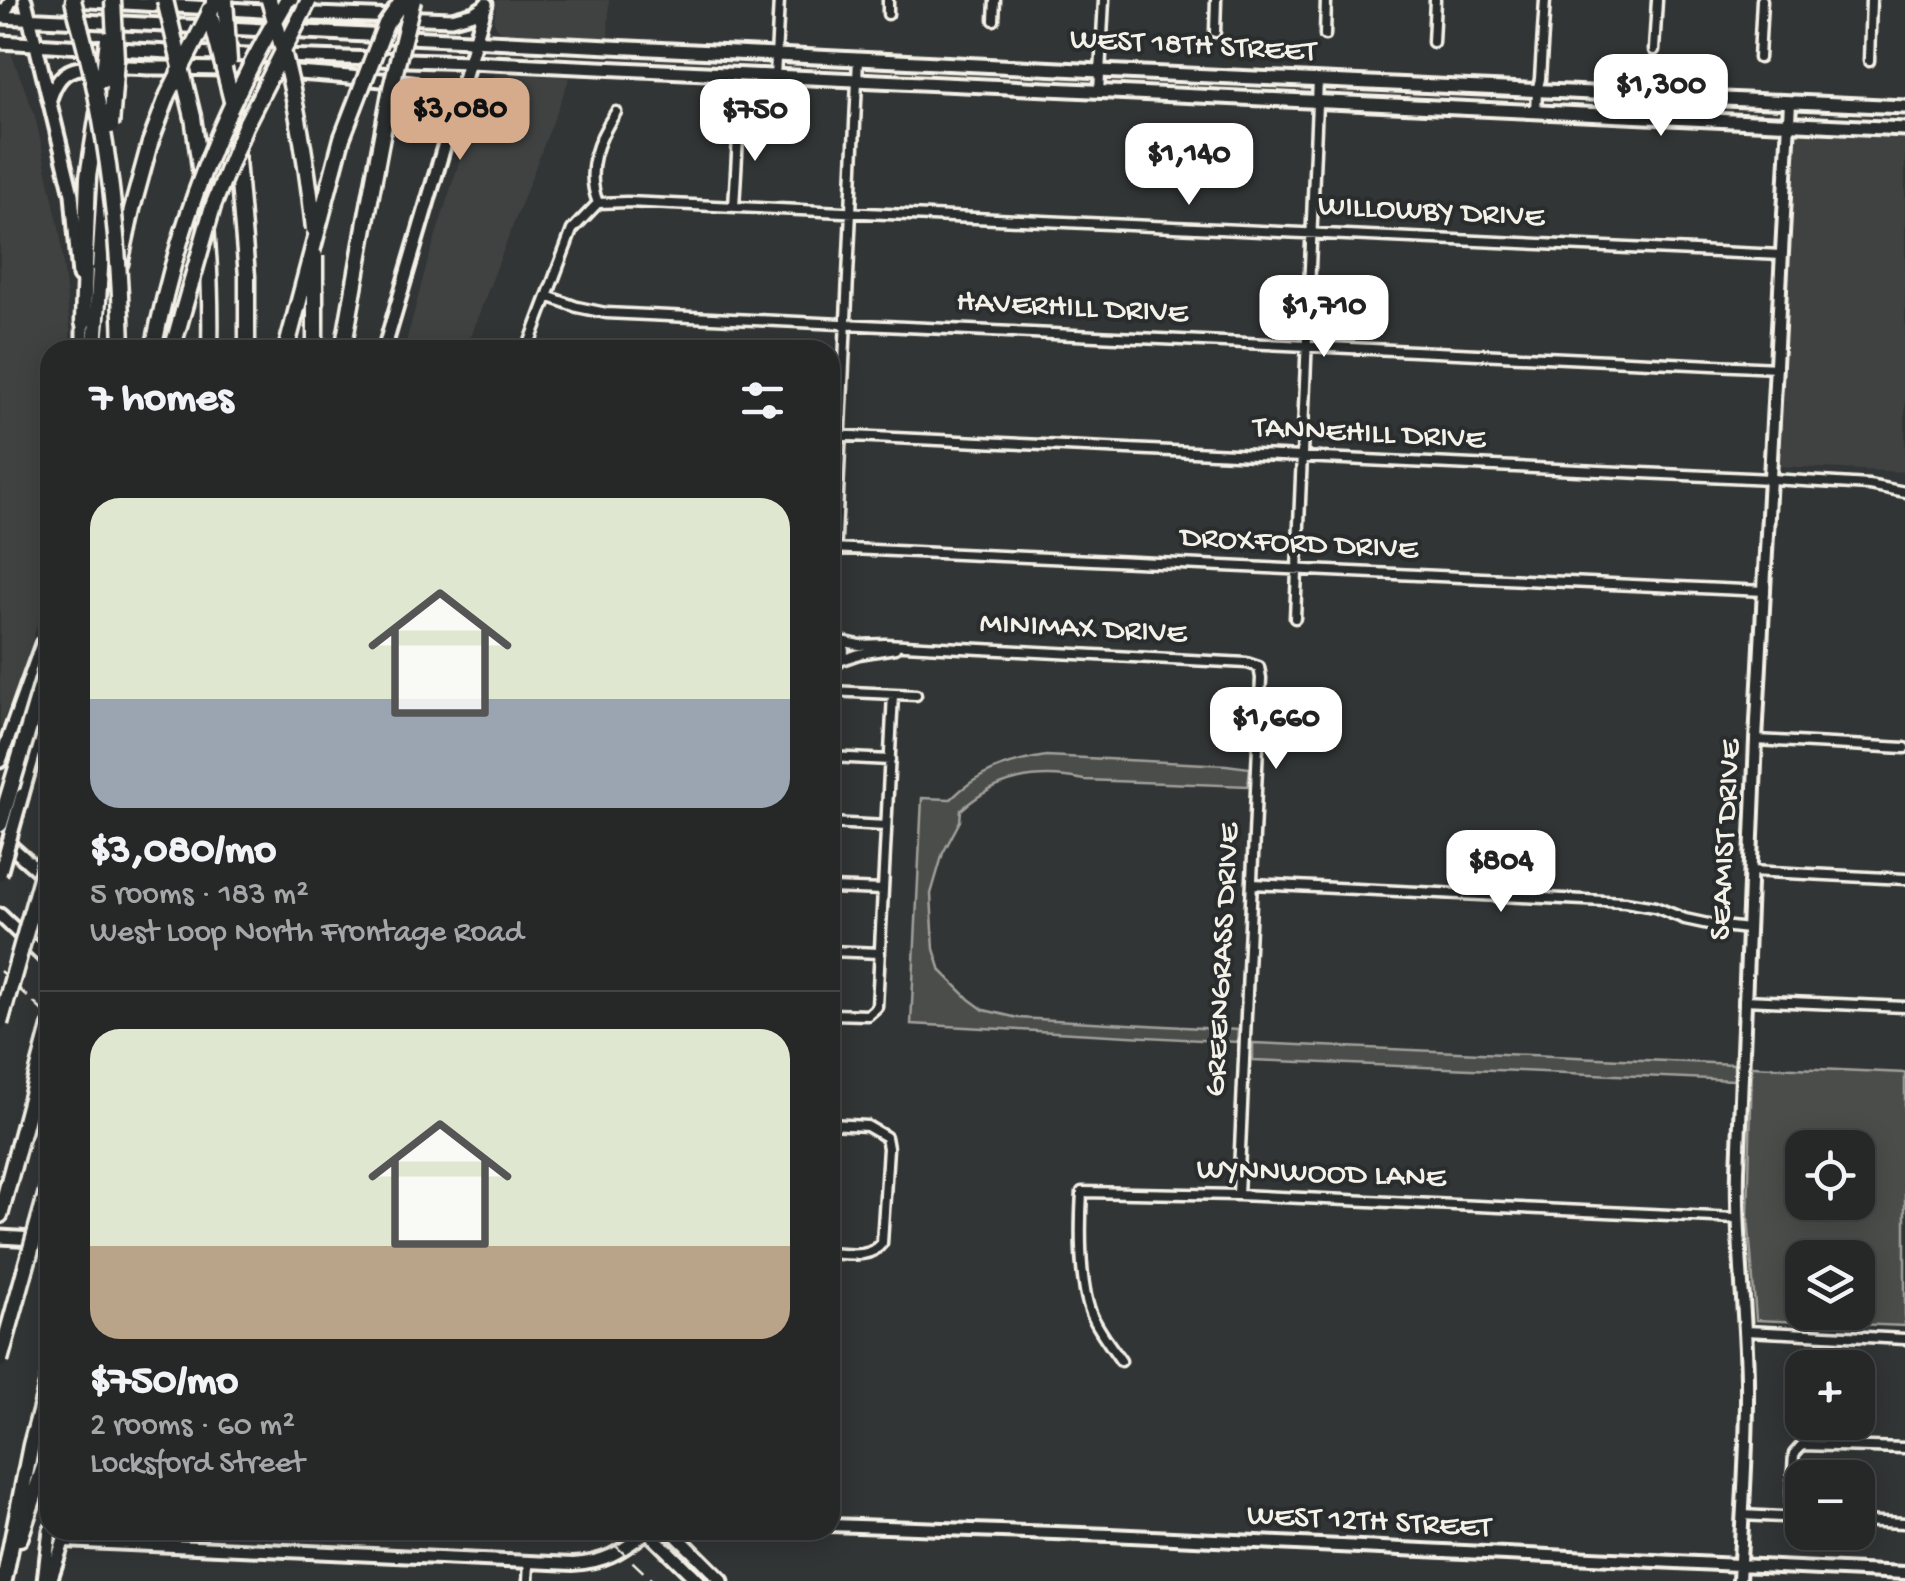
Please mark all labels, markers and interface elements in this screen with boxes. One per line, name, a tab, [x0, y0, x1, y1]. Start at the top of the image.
street label: WEST 18TH STREET	[1069, 22, 1319, 73]
pin: $1,300	[1580, 54, 1742, 139]
text: $1,300	[1616, 67, 1706, 105]
pin: $3,080	[379, 78, 541, 163]
pin: $750	[696, 79, 814, 164]
text: $3,080	[413, 91, 507, 129]
text: $750	[722, 92, 788, 130]
pin: $1,140	[1108, 123, 1270, 208]
text: $1,140	[1147, 136, 1231, 174]
street label: WILLOWBY DRIVE	[1317, 188, 1546, 238]
pin: $1,710	[1243, 275, 1405, 360]
street label: HAVERHILL DRIVE	[955, 284, 1190, 334]
text: $1,710	[1281, 288, 1367, 326]
icon: filters	[735, 373, 790, 428]
text: 7 homes	[90, 376, 233, 425]
street label: TANNEHILL DRIVE	[1250, 410, 1487, 460]
street label: DROXFORD DRIVE	[1177, 520, 1420, 570]
icon: home	[350, 563, 530, 743]
street label: MINIMAX DRIVE	[979, 606, 1188, 654]
pin: $1,660	[1195, 687, 1357, 772]
text: $1,660	[1232, 700, 1320, 738]
street label: SEAMIST DRIVE	[1703, 737, 1751, 942]
street label: GREENGRASS DRIVE	[1198, 821, 1250, 1098]
text: $3,080/mo	[90, 828, 276, 877]
pin: $804	[1442, 830, 1560, 915]
text: $804	[1468, 843, 1534, 881]
text: 5 rooms · 183 m²	[90, 877, 309, 915]
text: West Loop North Frontage Road	[90, 915, 524, 953]
icon: home	[350, 1094, 530, 1274]
map controls	[1785, 1130, 1875, 1550]
button: locate	[1785, 1130, 1875, 1220]
street label: WYNNWOOD LANE	[1196, 1152, 1447, 1198]
button: layers	[1785, 1240, 1875, 1330]
button: +	[1785, 1350, 1875, 1440]
text: $750/mo	[90, 1359, 238, 1408]
text: 2 rooms · 60 m²	[90, 1408, 295, 1446]
text: Locksford Street	[90, 1446, 305, 1484]
button: −	[1785, 1460, 1875, 1550]
street label: WEST 12TH STREET	[1246, 1498, 1494, 1548]

